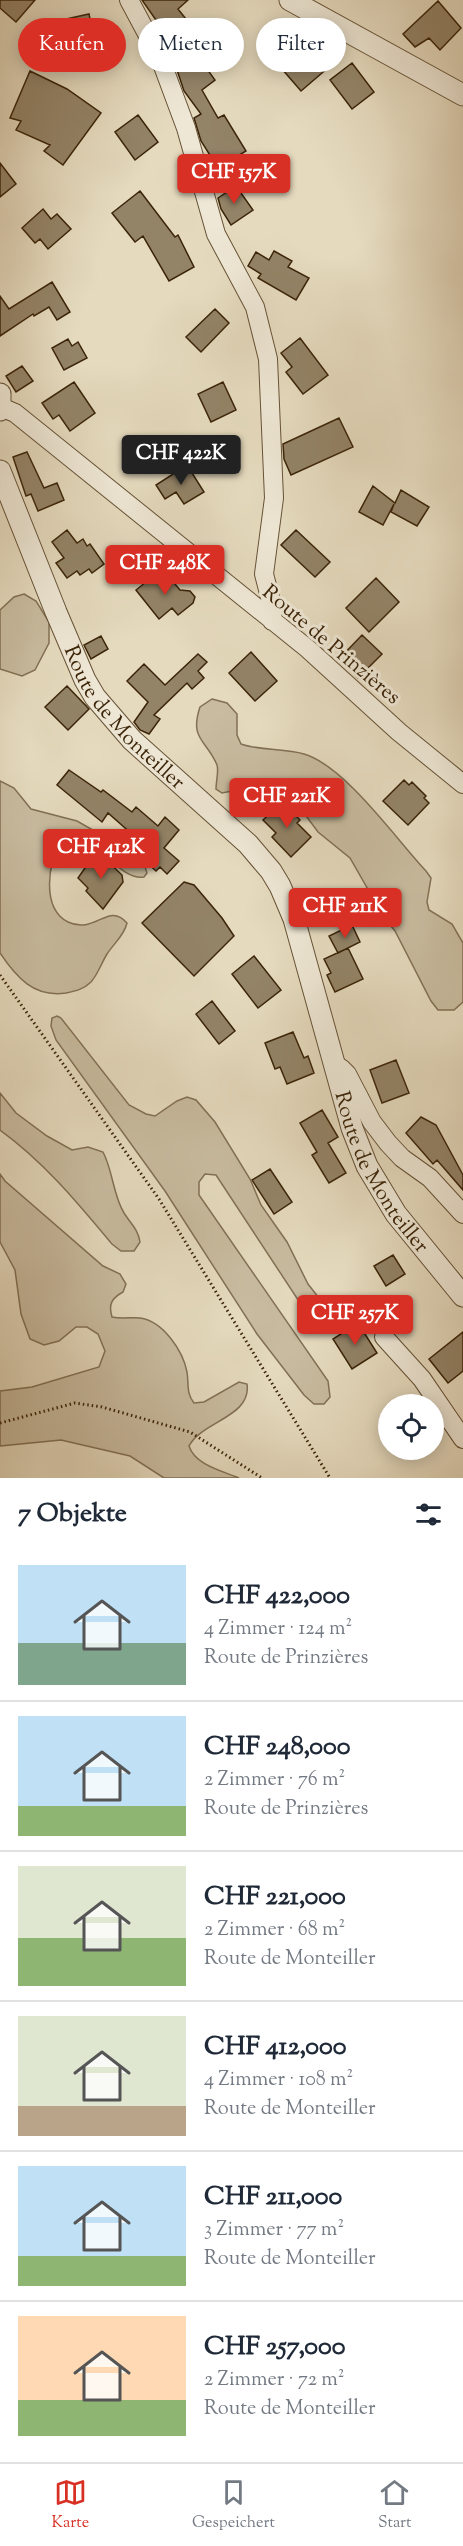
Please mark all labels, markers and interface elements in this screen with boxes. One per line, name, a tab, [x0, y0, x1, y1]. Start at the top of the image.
chip: Kaufen	[18, 18, 126, 72]
chip: Mieten	[138, 18, 244, 72]
chip: Filter	[256, 18, 346, 72]
pin: CHF 157K	[172, 154, 296, 205]
text: CHF 157K	[191, 159, 277, 188]
pin: CHF 422K	[119, 435, 243, 486]
text: CHF 422K	[136, 440, 226, 469]
pin: CHF 248K	[103, 545, 227, 596]
text: CHF 248K	[119, 550, 211, 579]
street label: Route de Prinzières	[255, 579, 407, 713]
street label: Route de Monteiller	[55, 641, 191, 798]
pin: CHF 221K	[225, 778, 349, 829]
text: CHF 221K	[243, 783, 331, 812]
pin: CHF 412K	[39, 829, 163, 880]
text: CHF 412K	[57, 834, 145, 863]
pin: CHF 211K	[283, 888, 407, 939]
text: CHF 211K	[303, 893, 387, 922]
street label: Route de Monteiller	[326, 1088, 435, 1260]
pin: CHF 257K	[293, 1295, 417, 1346]
text: CHF 257K	[311, 1300, 399, 1329]
map controls	[378, 1394, 444, 1460]
button: locate	[378, 1394, 444, 1460]
text: 7 Objekte	[18, 1496, 127, 1533]
icon: filters	[412, 1498, 445, 1531]
text: CHF 422,000	[204, 1578, 350, 1615]
icon: home	[66, 1589, 138, 1661]
text: 4 Zimmer · 124 m²	[204, 1615, 352, 1644]
text: Route de Prinzières	[204, 1644, 368, 1673]
text: CHF 248,000	[204, 1729, 351, 1766]
icon: home	[66, 1740, 138, 1812]
text: 2 Zimmer · 76 m²	[204, 1766, 345, 1795]
text: Route de Prinzières	[204, 1795, 368, 1824]
text: CHF 221,000	[204, 1879, 346, 1916]
icon: home	[66, 1890, 138, 1962]
text: 2 Zimmer · 68 m²	[204, 1916, 345, 1945]
text: Route de Monteiller	[204, 1945, 376, 1974]
text: CHF 412,000	[204, 2029, 347, 2066]
icon: home	[66, 2040, 138, 2112]
text: 4 Zimmer · 108 m²	[204, 2066, 353, 2095]
text: Route de Monteiller	[204, 2095, 376, 2124]
text: CHF 211,000	[204, 2179, 342, 2216]
icon: home	[66, 2190, 138, 2262]
text: 3 Zimmer · 77 m²	[204, 2216, 344, 2245]
text: Route de Monteiller	[204, 2245, 376, 2274]
text: CHF 257,000	[204, 2329, 345, 2366]
icon: home	[66, 2340, 138, 2412]
text: 2 Zimmer · 72 m²	[204, 2366, 345, 2395]
text: Route de Monteiller	[204, 2395, 376, 2424]
tab: Karte	[51, 2476, 89, 2535]
tab: Gespeichert	[192, 2476, 275, 2535]
tab: Start	[378, 2476, 412, 2535]

